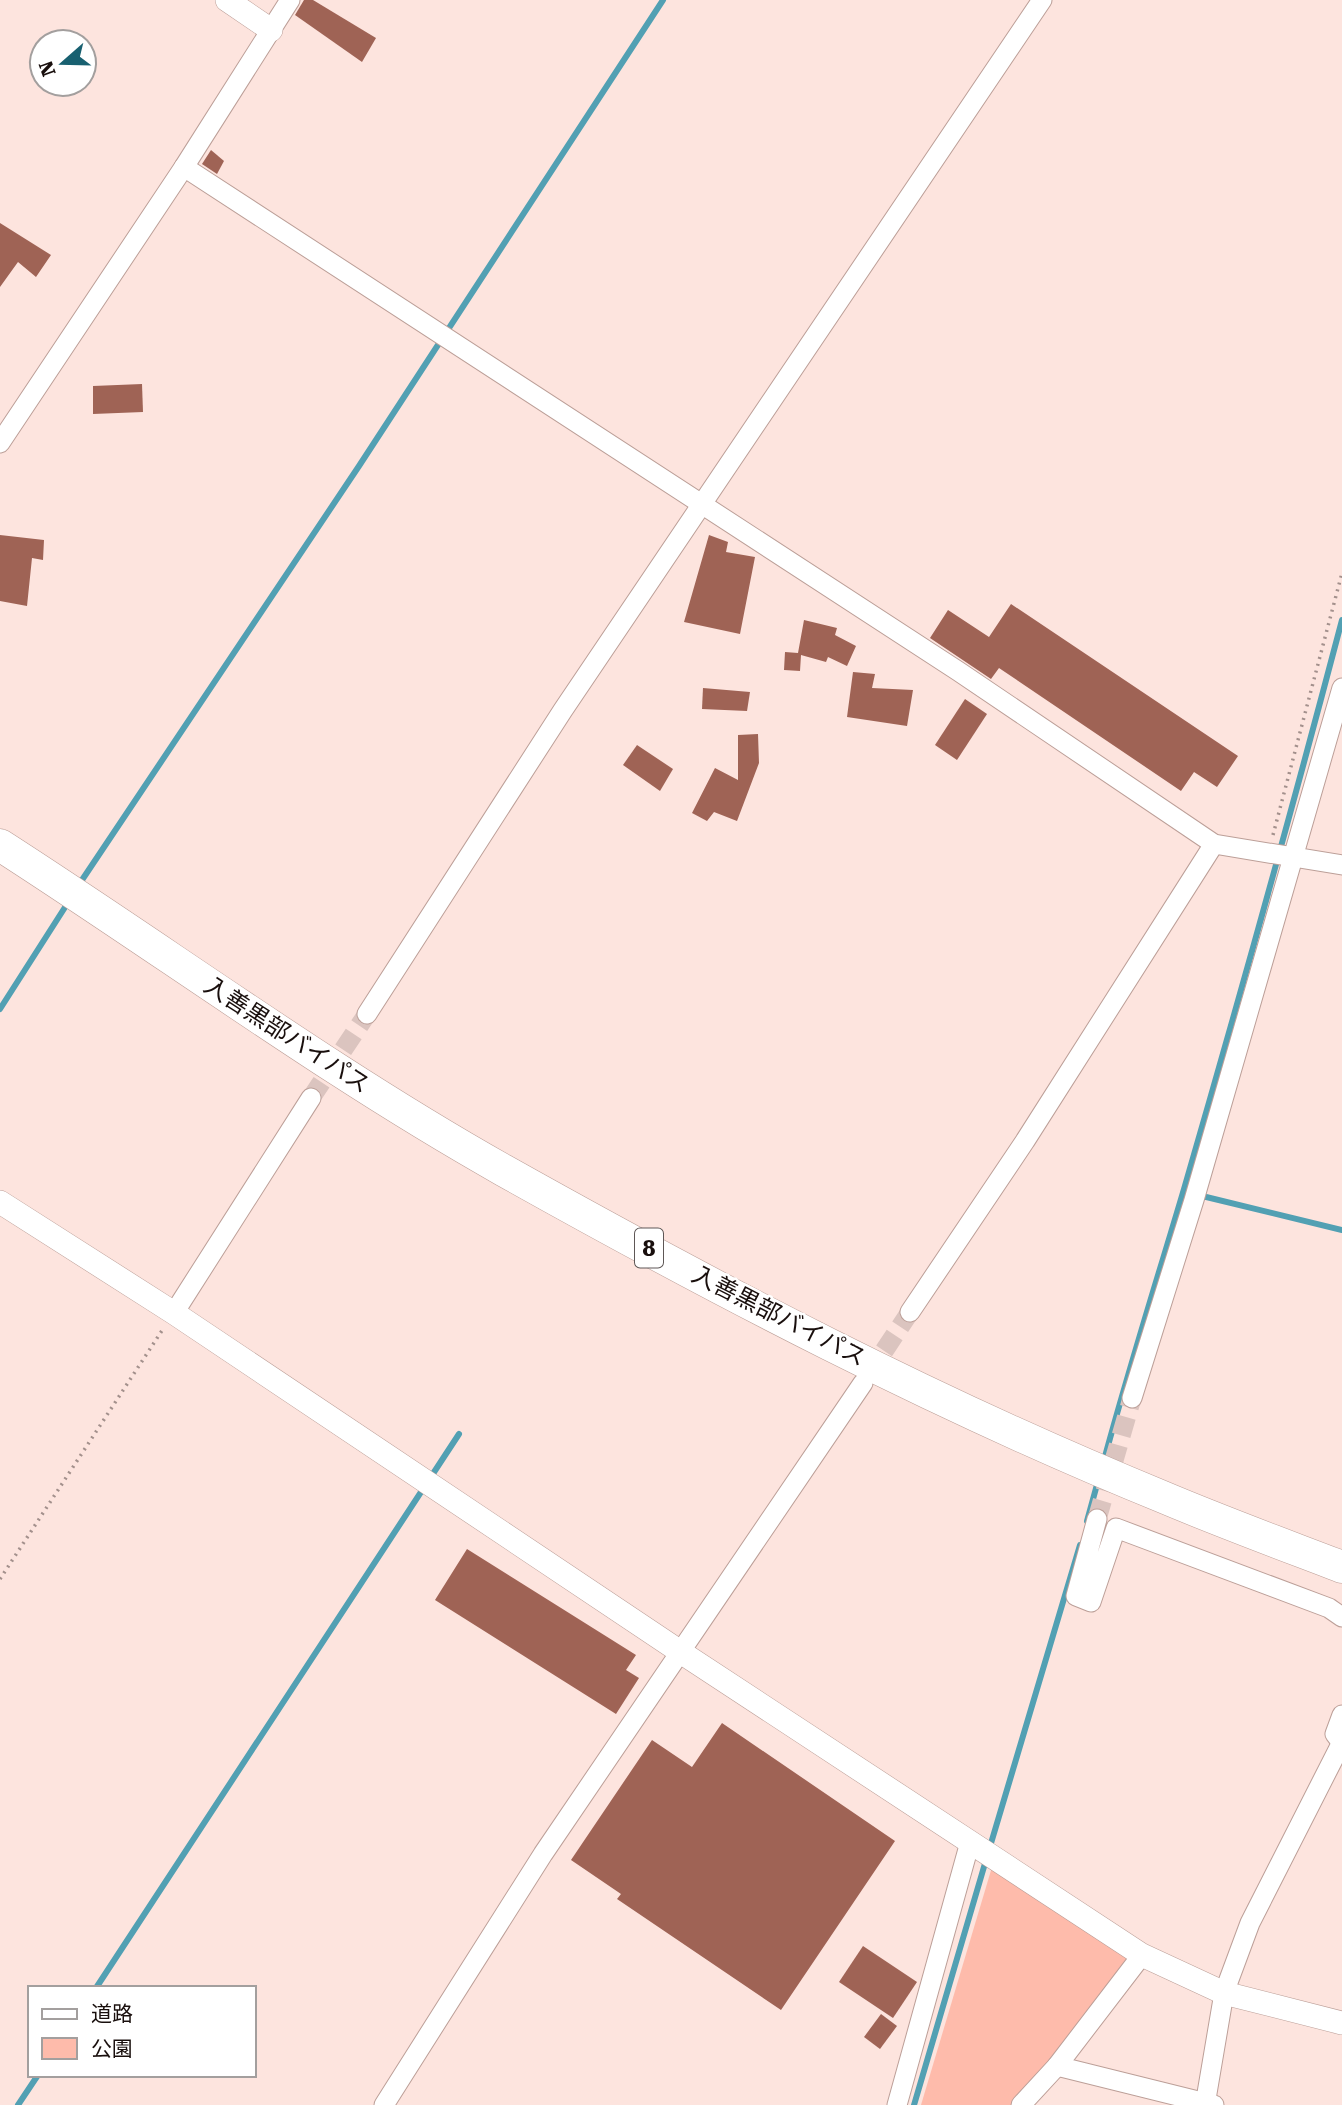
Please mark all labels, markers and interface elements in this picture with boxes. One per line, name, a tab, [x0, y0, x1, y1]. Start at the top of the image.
north arrow	[28, 28, 98, 98]
text: N	[34, 57, 61, 79]
street label: 入善黒部バイパス	[199, 971, 375, 1099]
road number: 8	[635, 1228, 663, 1268]
street label: 入善黒部バイパス	[687, 1260, 871, 1372]
legend	[28, 1986, 256, 2077]
text: 道路	[91, 2002, 133, 2026]
text: 公園	[91, 2037, 133, 2061]

